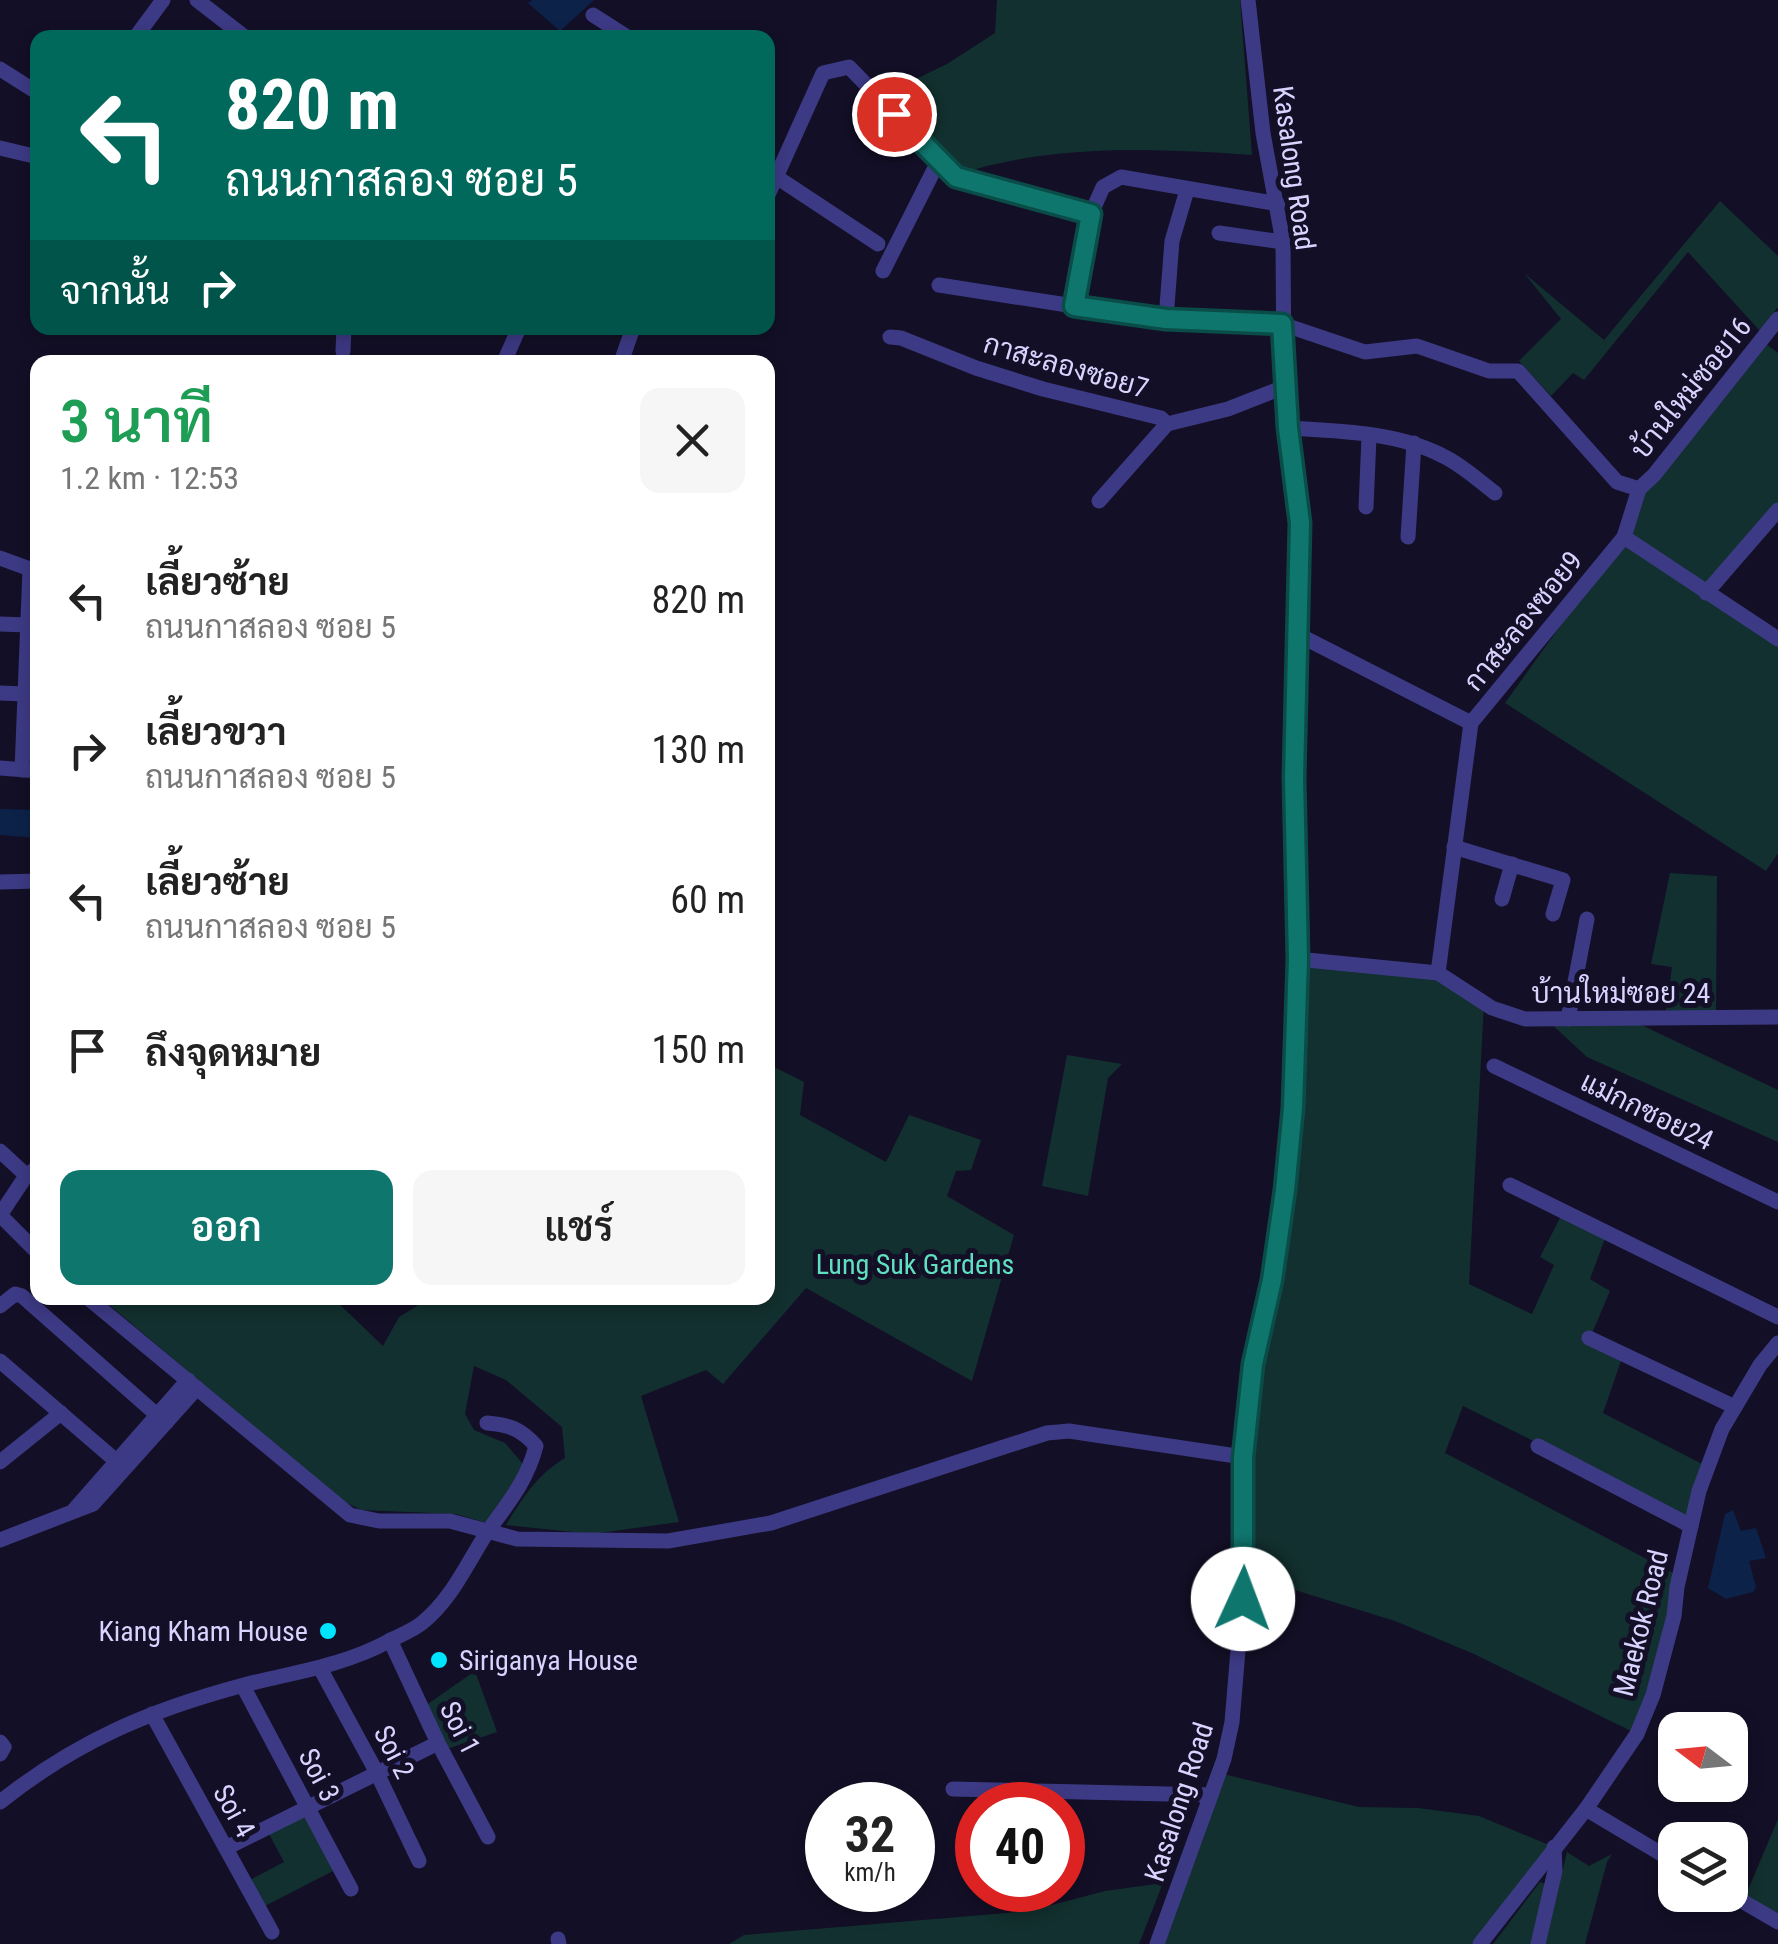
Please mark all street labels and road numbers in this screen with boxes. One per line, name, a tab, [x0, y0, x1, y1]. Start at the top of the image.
street label: Kasalong Road	[1266, 84, 1322, 252]
street label: บ้านใหม่ซอย16	[1622, 309, 1758, 465]
street label: กาสะลองซอย7	[980, 327, 1152, 405]
street label: กาสะลองซอย9	[1457, 545, 1589, 697]
street label: บ้านใหม่ซอย 24	[1532, 974, 1710, 1010]
street label: แม่กกซอย24	[1575, 1064, 1719, 1157]
street label: Maekok Road	[1607, 1546, 1675, 1700]
street label: Soi 1	[433, 1696, 487, 1760]
street label: Kasalong Road	[1138, 1718, 1220, 1886]
street label: Soi 2	[367, 1720, 421, 1784]
street label: Soi 3	[291, 1743, 347, 1807]
street label: Soi 4	[206, 1779, 262, 1843]

